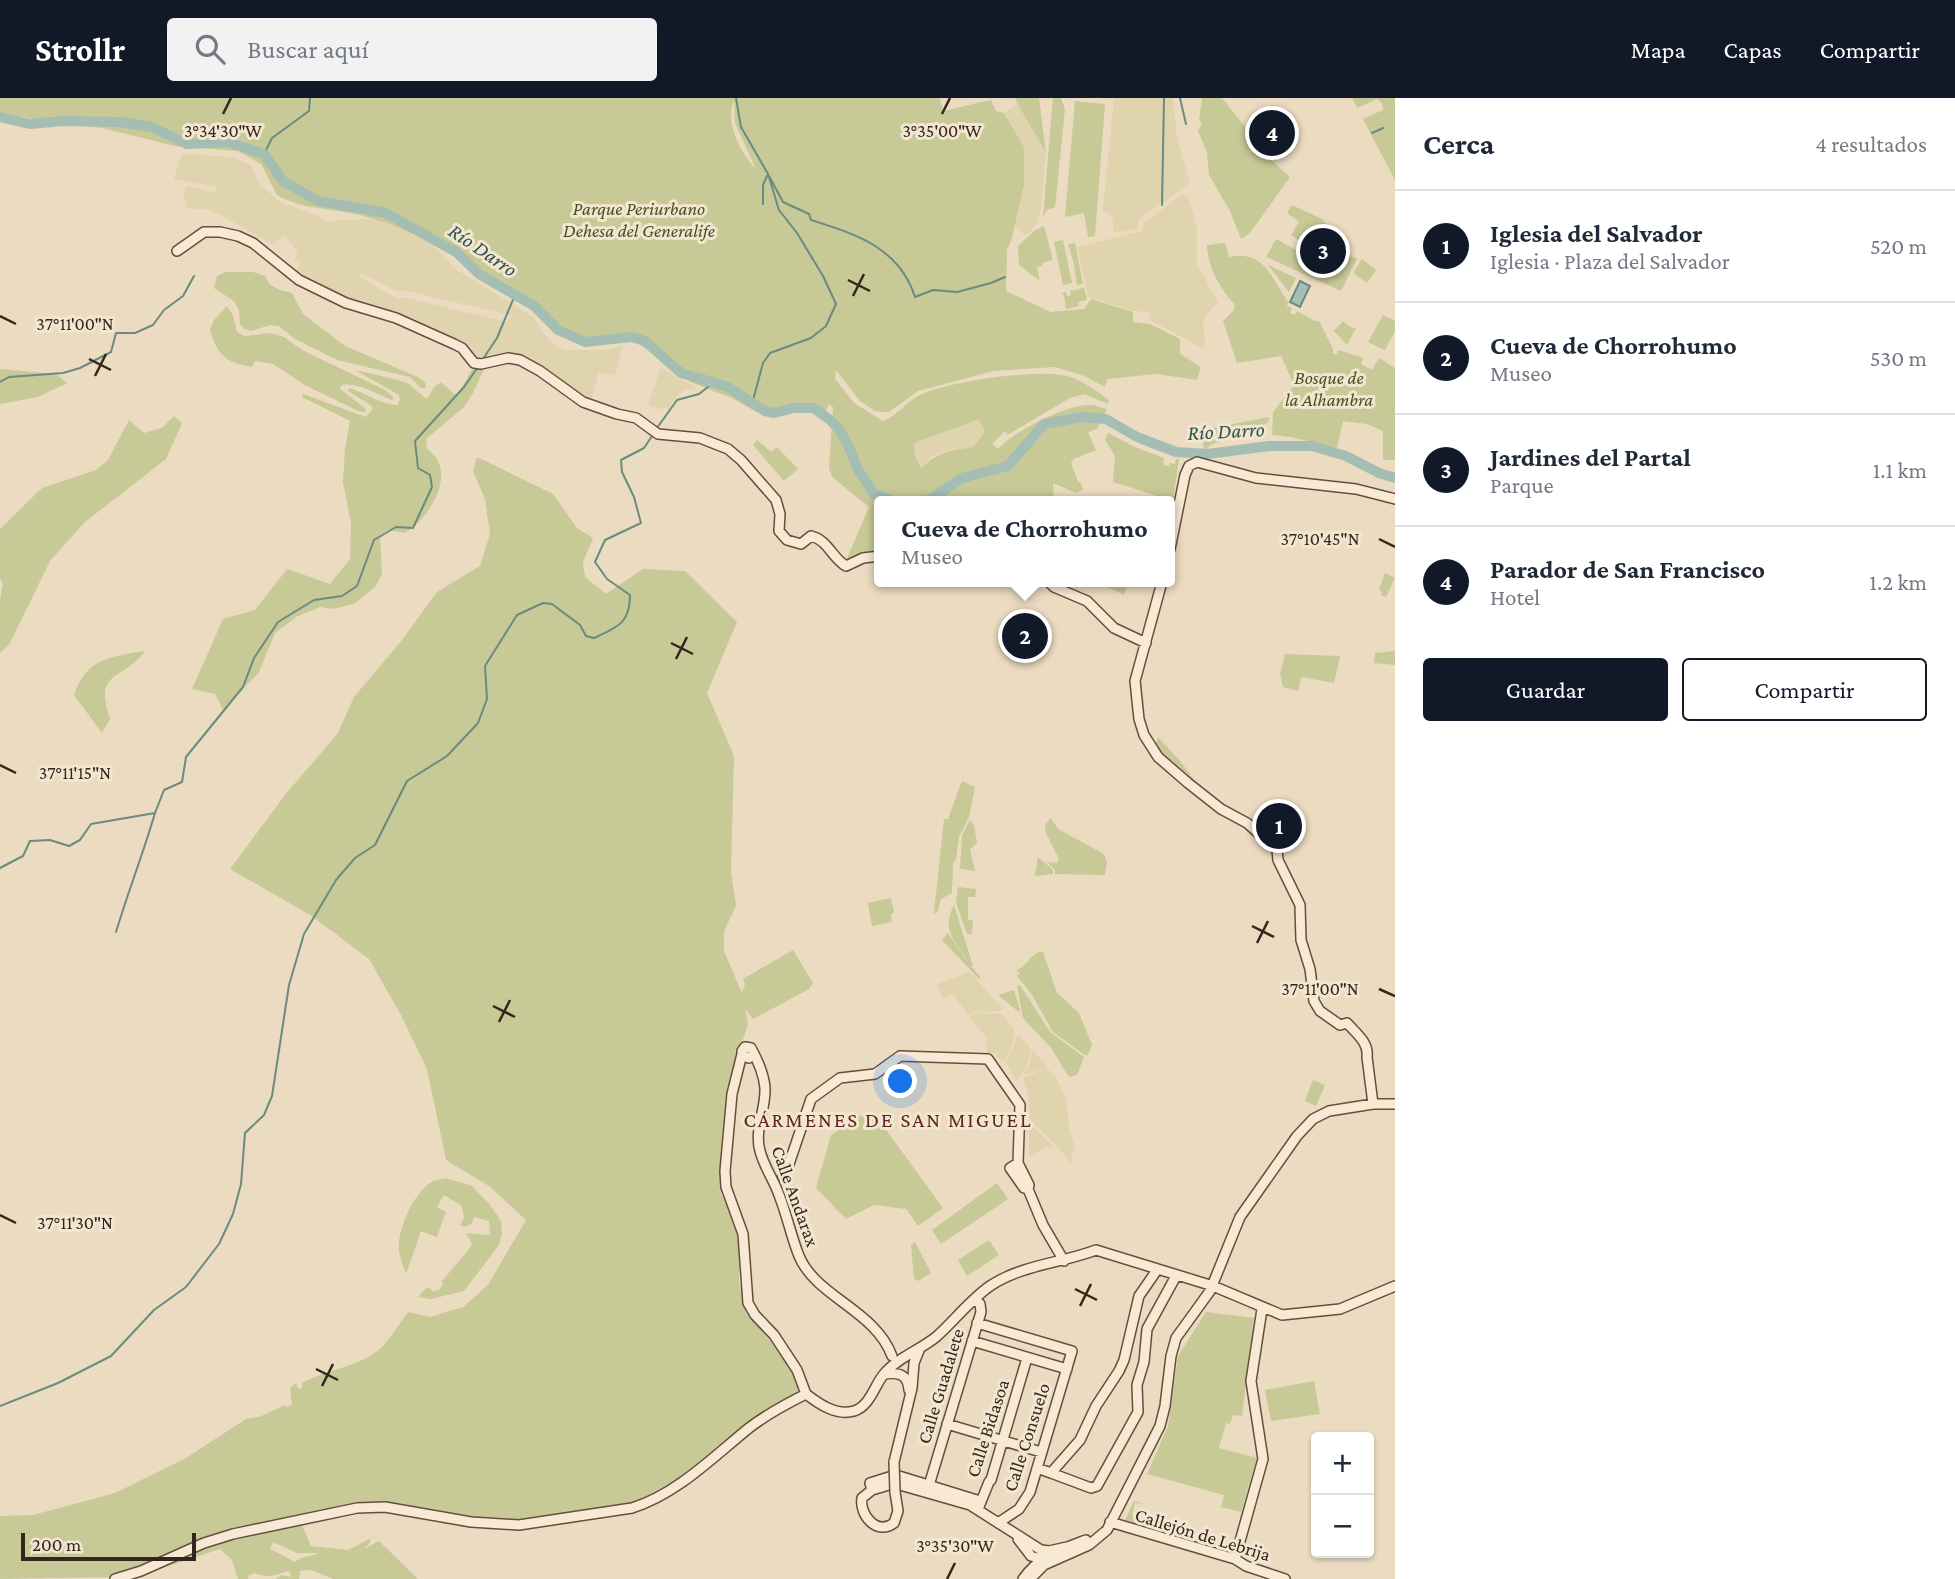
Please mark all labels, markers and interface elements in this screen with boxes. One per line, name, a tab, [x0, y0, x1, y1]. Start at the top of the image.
search box	[167, 18, 657, 81]
icon: search	[191, 30, 229, 68]
text: Strollr	[35, 31, 125, 68]
text: Buscar aquí	[247, 35, 368, 64]
text: Mapa	[1631, 36, 1686, 63]
text: Capas	[1724, 36, 1782, 63]
text: Compartir	[1820, 36, 1920, 63]
pin: 4	[1249, 107, 1295, 159]
text: 3°34'30"W	[184, 121, 262, 141]
text: 3°35'00"W	[902, 121, 982, 141]
text: Cerca	[1423, 127, 1494, 160]
text: 4 resultados	[1815, 131, 1927, 157]
park label: Parque Periurbano Dehesa del Generalife	[563, 198, 715, 241]
water label: Río Darro	[444, 218, 522, 282]
text: Iglesia del Salvador	[1490, 219, 1703, 248]
pin: 3	[1300, 225, 1346, 277]
text: 1	[1442, 233, 1450, 259]
text: 520 m	[1870, 233, 1927, 259]
text: Iglesia · Plaza del Salvador	[1490, 248, 1730, 274]
text: 37°11'00"N	[36, 314, 114, 334]
text: Cueva de Chorrohumo	[1490, 331, 1737, 360]
text: 2	[1440, 345, 1452, 371]
text: 530 m	[1870, 345, 1927, 371]
text: Museo	[1490, 360, 1552, 386]
park label: Bosque de la Alhambra	[1285, 367, 1373, 410]
water label: Río Darro	[1187, 417, 1265, 445]
text: Jardines del Partal	[1490, 443, 1691, 472]
text: 3	[1440, 457, 1452, 483]
text: 1.1 km	[1873, 457, 1927, 483]
text: Parque	[1490, 472, 1554, 498]
popup	[874, 496, 1175, 587]
text: Cueva de Chorrohumo	[901, 514, 1148, 543]
text: 37°10'45"N	[1280, 529, 1360, 549]
text: Museo	[901, 543, 963, 569]
text: Parador de San Francisco	[1490, 555, 1765, 584]
text: 4	[1440, 569, 1452, 595]
text: 1.2 km	[1869, 569, 1927, 595]
text: Hotel	[1490, 584, 1540, 610]
pin: 2	[1002, 610, 1048, 662]
button: Guardar	[1423, 658, 1668, 721]
button: Compartir	[1682, 658, 1927, 721]
text: 37°11'15"N	[39, 763, 111, 783]
pin: 1	[1256, 800, 1302, 852]
text: 37°11'00"N	[1281, 979, 1359, 999]
your location	[883, 1064, 917, 1098]
district label: CÁRMENES DE SAN MIGUEL	[744, 1108, 1033, 1132]
street label: Calle Andarax	[768, 1143, 823, 1249]
text: 37°11'30"N	[37, 1213, 113, 1233]
street label: Calle Guadalete	[913, 1326, 968, 1446]
street label: Calle Bidasoa	[962, 1376, 1013, 1480]
street label: Calle Consuelo	[999, 1380, 1054, 1494]
map controls	[1311, 1432, 1374, 1558]
button: +	[1311, 1432, 1374, 1495]
button: −	[1311, 1495, 1374, 1558]
street label: Callejón de Lebrija	[1132, 1504, 1273, 1566]
scale bar	[21, 1530, 196, 1562]
text: 200 m	[32, 1534, 81, 1555]
text: 3°35'30"W	[916, 1536, 994, 1556]

